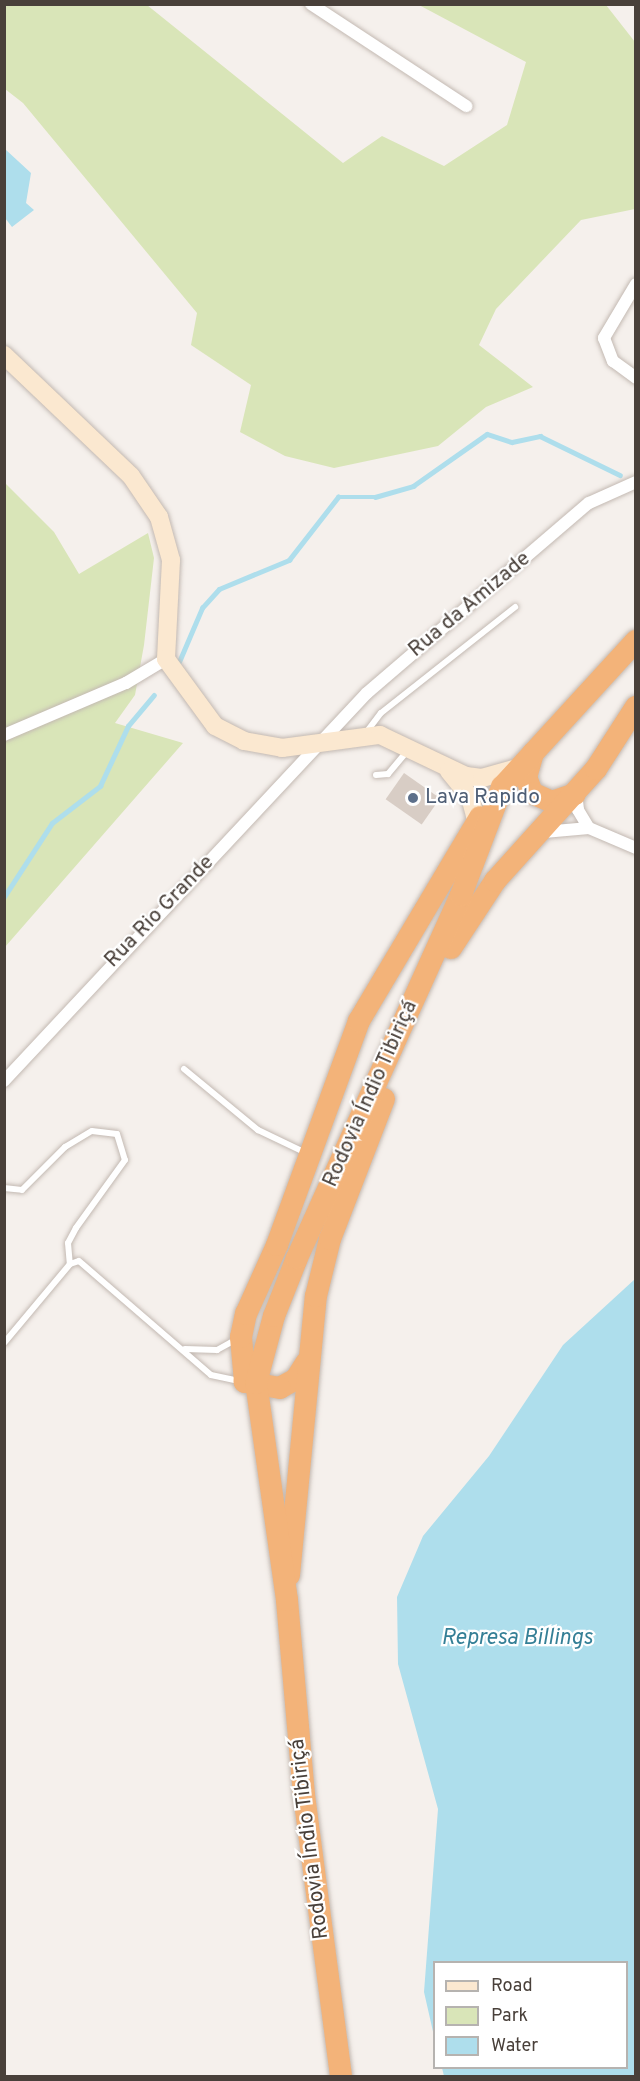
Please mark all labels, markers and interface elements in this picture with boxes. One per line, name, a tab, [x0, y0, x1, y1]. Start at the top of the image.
street label: Rua da Amizade	[404, 547, 536, 663]
place label: Lava Rapido	[425, 785, 540, 811]
marker: Lava Rapido	[406, 791, 420, 805]
street label: Rua Rio Grande	[100, 851, 220, 973]
street label: Rodovia Índio Tibiriçá	[318, 996, 424, 1192]
water label: Represa Billings	[441, 1626, 593, 1652]
street label: Rodovia Índio Tibiriçá	[285, 1737, 335, 1941]
legend	[433, 1961, 628, 2069]
text: Road	[491, 1975, 533, 1998]
text: Park	[491, 2005, 528, 2028]
text: Water	[491, 2035, 538, 2058]

